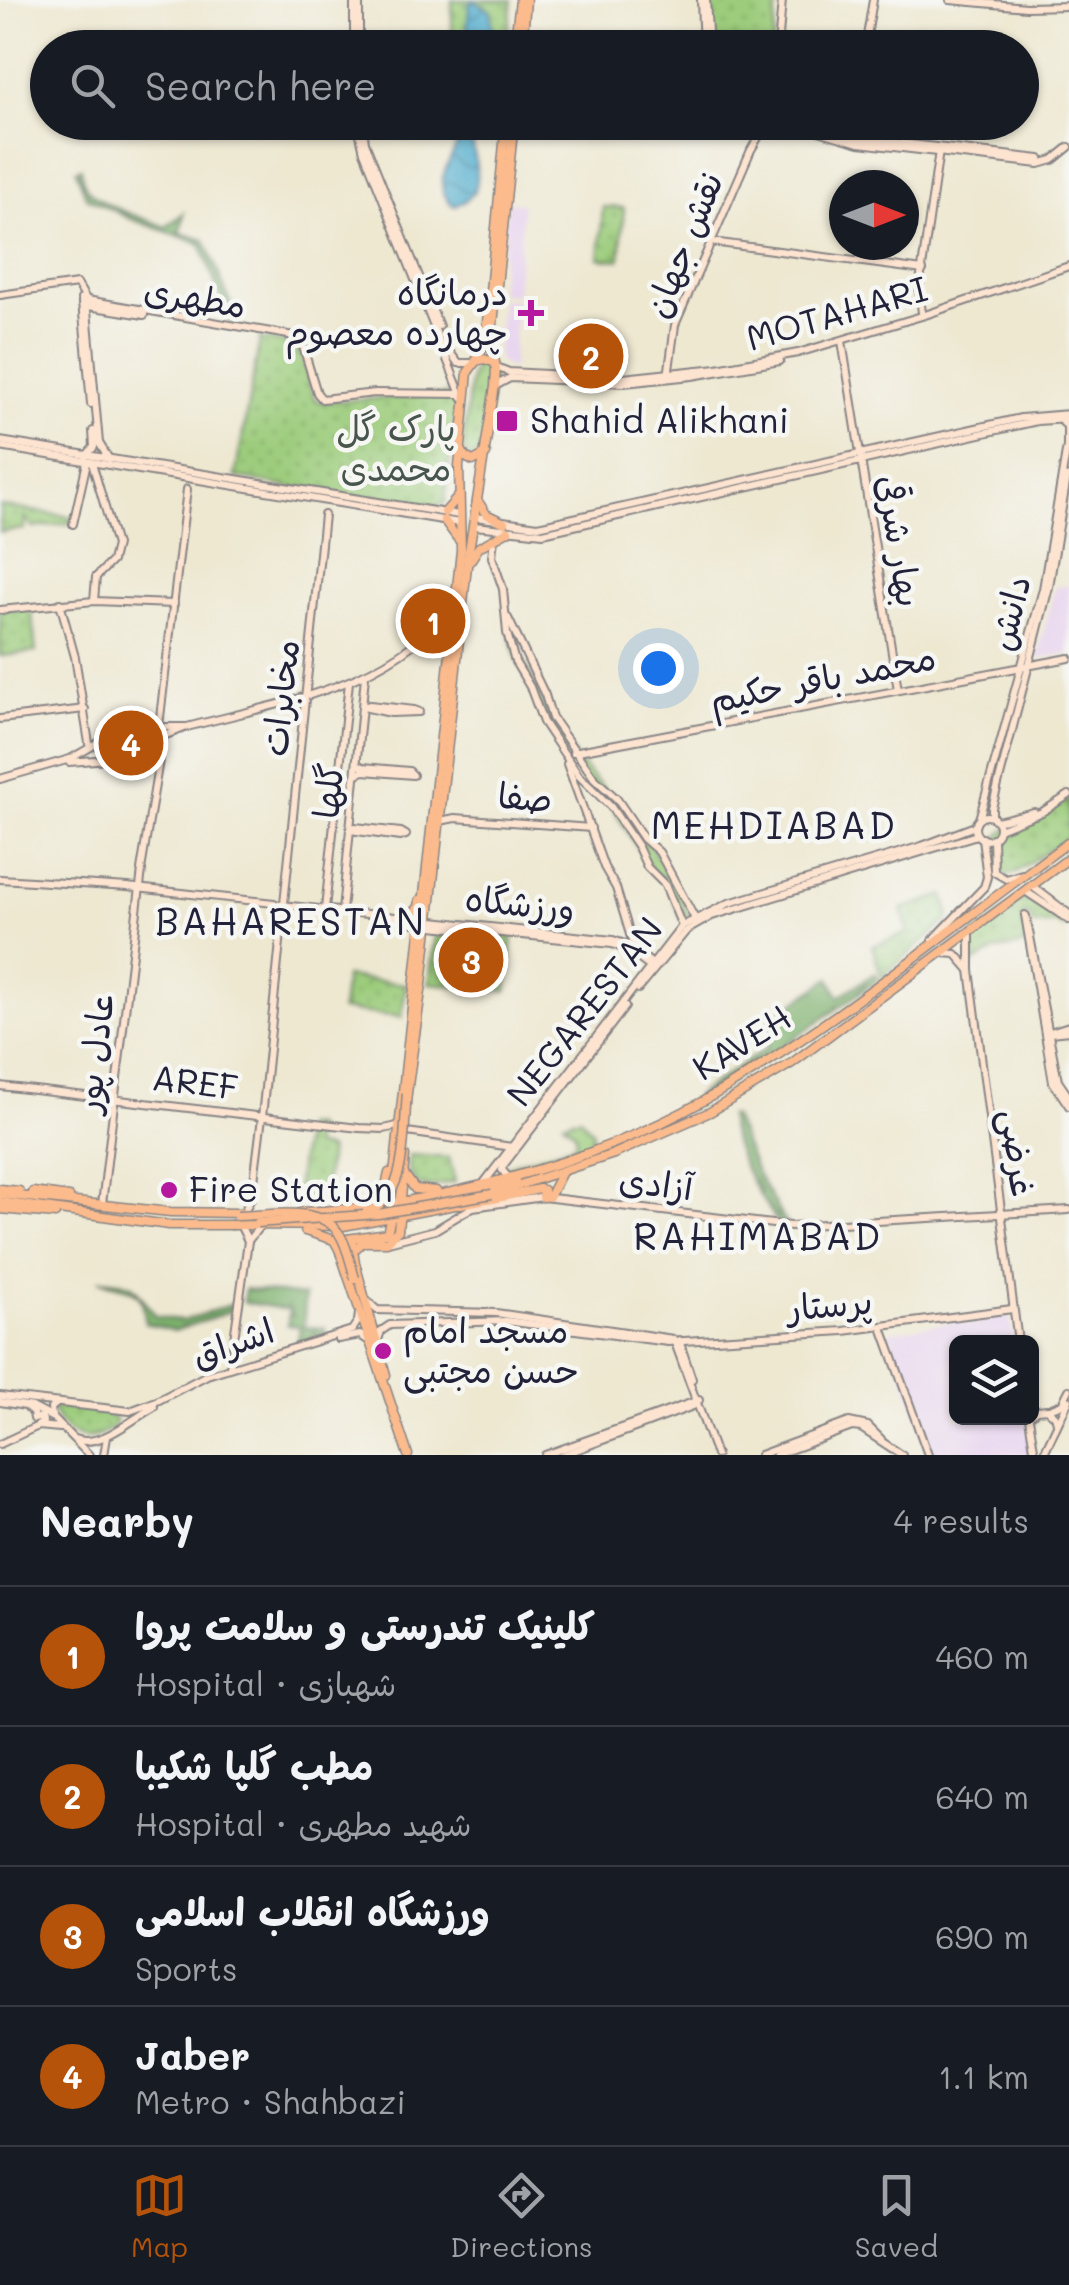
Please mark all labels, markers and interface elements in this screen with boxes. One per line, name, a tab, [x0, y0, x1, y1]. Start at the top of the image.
search box	[30, 30, 1039, 140]
icon: search	[65, 58, 120, 113]
text: Search here	[145, 60, 376, 110]
street label: نقش جهان	[632, 165, 732, 324]
north arrow	[829, 170, 919, 260]
street label: MOTAHARI	[741, 264, 932, 360]
street label: مطهری	[141, 265, 250, 327]
place label: درمانگاه چهارده معصوم	[285, 268, 508, 360]
marker: درمانگاه چهارده معصوم	[518, 300, 544, 326]
pin: 2	[558, 318, 624, 394]
place label: Shahid Alikhani	[530, 396, 789, 442]
park label: پارک گل محمدی	[336, 404, 456, 490]
marker: Shahid Alikhani	[494, 408, 520, 434]
street label: بهار شرقی	[868, 471, 934, 610]
street label: دانش	[977, 570, 1040, 655]
pin: 1	[400, 584, 466, 658]
street label: محمد باقر حکیم	[706, 633, 941, 727]
street label: مخابرات	[250, 637, 308, 758]
your location	[633, 643, 684, 694]
pin: 4	[98, 706, 164, 780]
street label: گلها	[301, 761, 353, 821]
street label: صفا	[496, 771, 554, 821]
district label: MEHDIABAD	[651, 799, 897, 849]
street label: ورزشگاه	[463, 873, 577, 931]
district label: BAHARESTAN	[155, 895, 427, 945]
street label: NEGARESTAN	[495, 907, 672, 1115]
pin: 3	[438, 922, 504, 998]
street label: عادل پور	[62, 989, 124, 1118]
street label: KAVEH	[683, 993, 799, 1089]
street label: AREF	[150, 1053, 241, 1109]
street label: غرضی	[990, 1106, 1048, 1199]
street label: آزادی	[617, 1155, 697, 1210]
place label: Fire Station	[189, 1165, 393, 1211]
marker: Fire Station	[158, 1179, 180, 1201]
district label: RAHIMABAD	[633, 1210, 883, 1260]
street label: پرستار	[782, 1276, 874, 1331]
street label: اشراق	[185, 1306, 280, 1377]
place label: مسجد امام حسن مجتبی	[403, 1306, 579, 1394]
map controls	[949, 1335, 1039, 1425]
button: layers	[949, 1335, 1039, 1425]
marker: مسجد امام حسن مجتبی	[372, 1340, 394, 1362]
text: Nearby	[40, 1493, 194, 1548]
text: 4 results	[893, 1499, 1029, 1541]
text: کلینیک تندرستی و سلامت پروا	[135, 1600, 595, 1650]
text: 1	[65, 1635, 80, 1677]
text: 460 m	[935, 1635, 1029, 1677]
text: Hospital · شهبازی	[135, 1662, 396, 1704]
text: مطب گلپا شکیبا	[135, 1740, 373, 1790]
text: 2	[64, 1775, 81, 1817]
text: 640 m	[935, 1775, 1029, 1817]
text: Hospital · شهید مطهری	[135, 1802, 472, 1844]
text: ورزشگاه انقلاب اسلامی	[135, 1886, 490, 1936]
text: 3	[63, 1915, 82, 1957]
text: 690 m	[935, 1915, 1029, 1957]
text: Sports	[135, 1947, 237, 1989]
text: Jaber	[135, 2030, 250, 2080]
text: 4	[62, 2055, 83, 2097]
text: 1.1 km	[938, 2055, 1029, 2097]
text: Metro · Shahbazi	[135, 2080, 406, 2122]
tab: Map	[131, 2168, 188, 2264]
tab: Directions	[450, 2168, 593, 2264]
tab: Saved	[855, 2168, 938, 2264]

